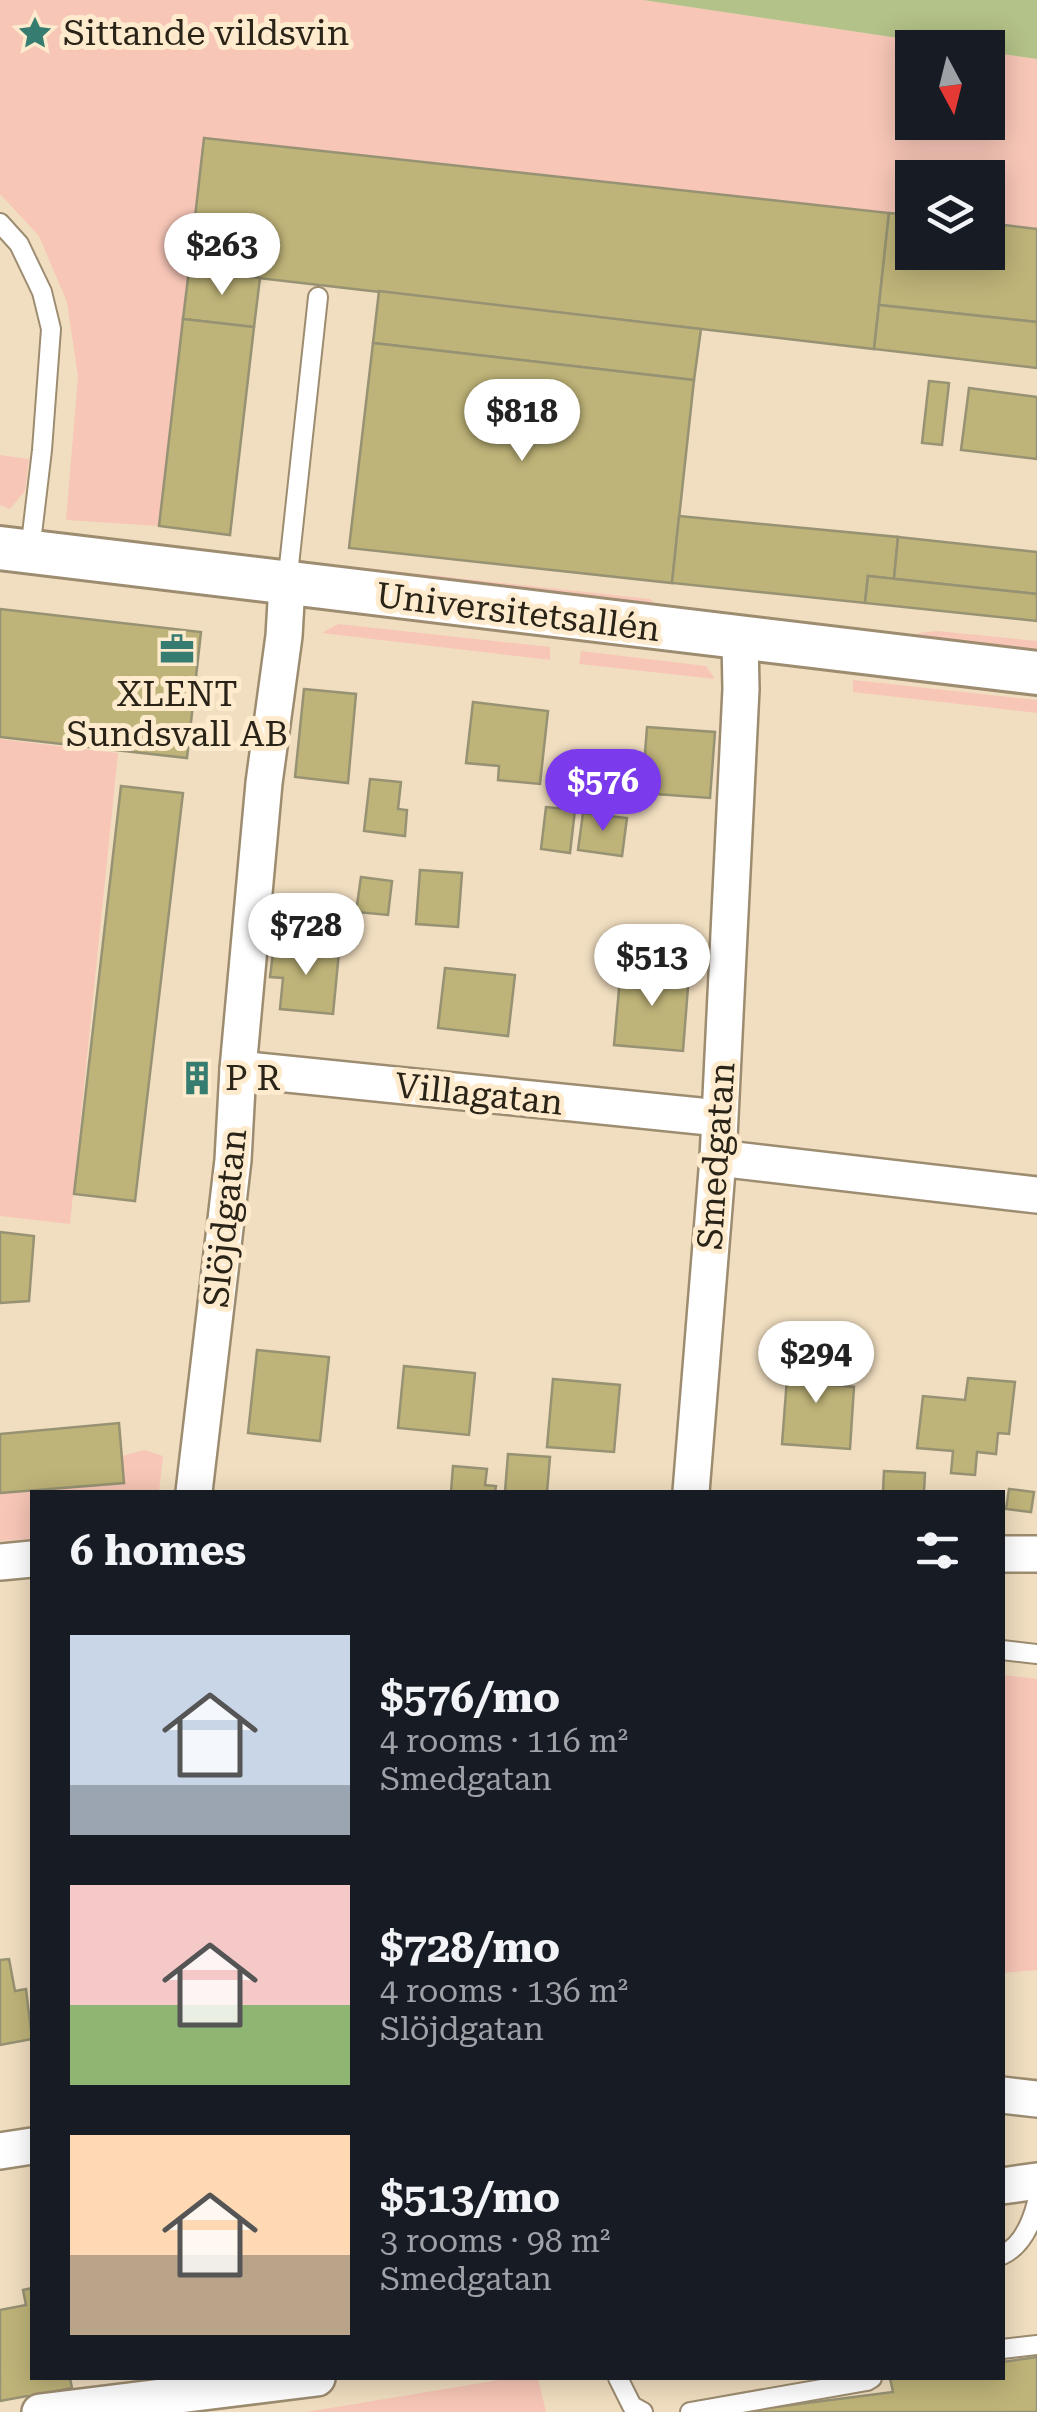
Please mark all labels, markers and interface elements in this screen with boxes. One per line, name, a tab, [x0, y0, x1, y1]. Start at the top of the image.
place label: Sittande vildsvin	[63, 13, 349, 54]
place icon: Sittande vildsvin	[16, 14, 54, 52]
north arrow	[895, 30, 1005, 140]
map controls	[895, 30, 1005, 270]
button: layers	[895, 160, 1005, 270]
pin: $263	[163, 213, 281, 298]
text: $263	[186, 226, 258, 264]
pin: $818	[463, 379, 581, 464]
text: $818	[486, 392, 558, 430]
street label: Universitetsallén	[374, 575, 662, 650]
office icon: XLENT Sundsvall AB	[158, 630, 196, 668]
place label: XLENT Sundsvall AB	[66, 674, 288, 755]
pin: $576	[544, 749, 662, 834]
text: $576	[567, 762, 639, 800]
pin: $728	[247, 893, 365, 978]
text: $728	[270, 906, 342, 944]
pin: $513	[593, 924, 711, 1009]
text: $513	[616, 937, 688, 975]
place label: P R	[225, 1058, 281, 1099]
building icon: P R	[178, 1059, 216, 1097]
street label: Smedgatan	[689, 1061, 744, 1251]
street label: Villagatan	[393, 1065, 565, 1124]
street label: Slöjdgatan	[196, 1127, 255, 1309]
pin: $294	[757, 1321, 875, 1406]
text: $294	[780, 1334, 852, 1372]
icon: filters	[910, 1523, 965, 1578]
text: 6 homes	[70, 1526, 246, 1575]
text: $576/mo	[380, 1673, 560, 1722]
icon: home	[150, 1675, 270, 1795]
text: 4 rooms · 116 m²	[380, 1722, 628, 1760]
text: Smedgatan	[380, 1760, 552, 1798]
text: $728/mo	[380, 1923, 560, 1972]
icon: home	[150, 1925, 270, 2045]
text: 4 rooms · 136 m²	[380, 1972, 628, 2010]
text: Slöjdgatan	[380, 2010, 544, 2048]
text: $513/mo	[380, 2173, 560, 2222]
icon: home	[150, 2175, 270, 2295]
text: 3 rooms · 98 m²	[380, 2222, 610, 2260]
text: Smedgatan	[380, 2260, 552, 2298]

